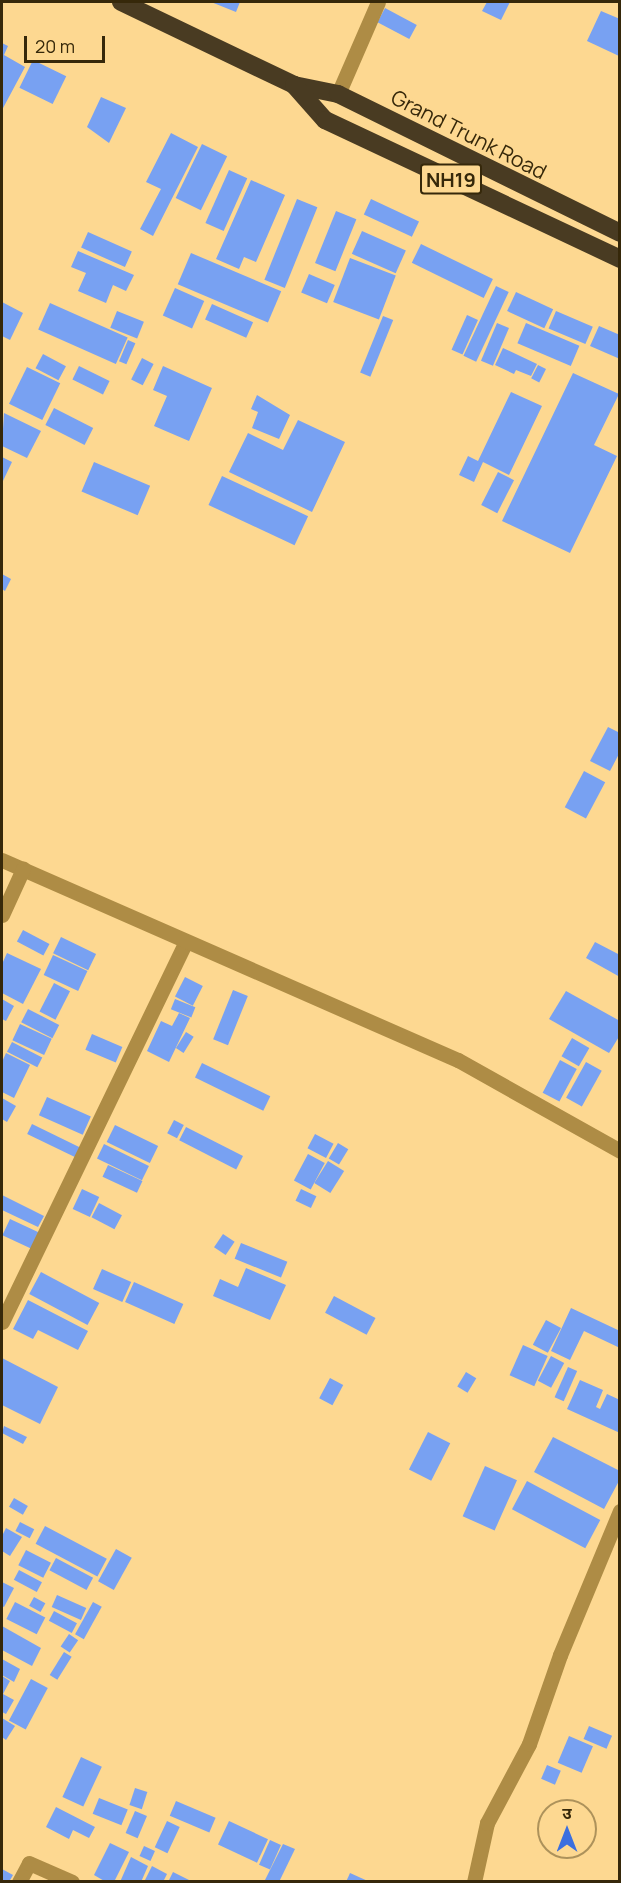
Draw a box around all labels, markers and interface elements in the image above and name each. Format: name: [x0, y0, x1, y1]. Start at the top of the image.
scale bar: [27, 24, 108, 62]
text: 20 m: [35, 34, 75, 58]
street label: Grand Trunk Road: [387, 84, 551, 184]
road number: NH19: [420, 162, 482, 196]
north arrow: [537, 1799, 597, 1859]
text: उ: [562, 1802, 572, 1824]

